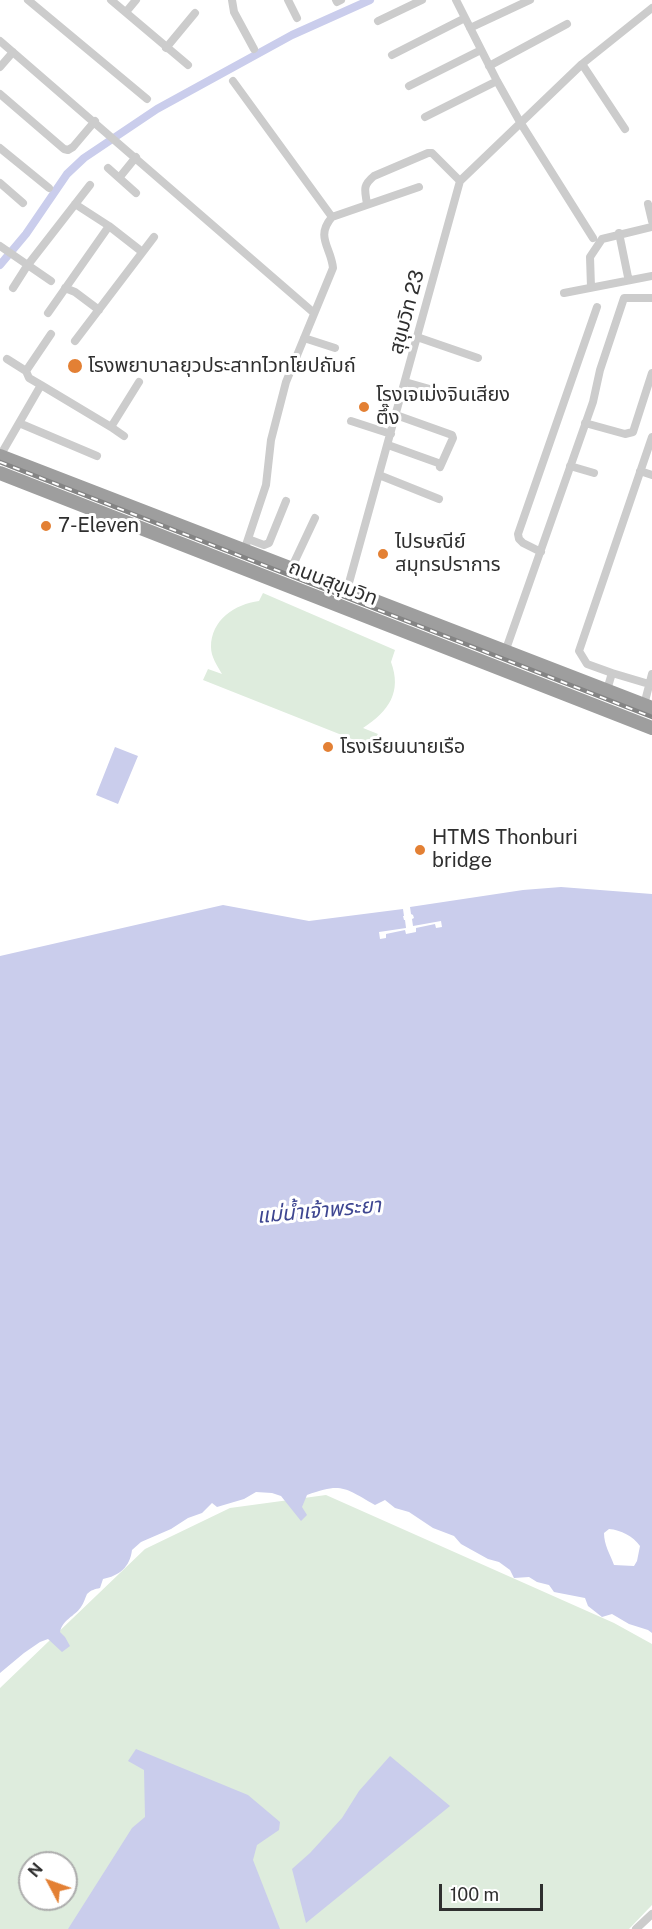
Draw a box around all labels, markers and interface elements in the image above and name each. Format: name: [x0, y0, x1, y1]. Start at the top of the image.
street label: สุขุมวิท 23: [384, 267, 430, 357]
place label: โรงพยาบาลยุวประสาทไวทโยปถัมถ์: [88, 354, 356, 378]
marker: โรงพยาบาลยุวประสาทไวทโยปถัมถ์: [66, 357, 84, 375]
place label: โรงเจเม่งจินเสียง ตึ๊ง: [376, 383, 510, 430]
marker: โรงเจเม่งจินเสียง ตึ๊ง: [357, 400, 371, 414]
place label: 7-Eleven: [58, 514, 139, 538]
marker: 7-Eleven: [39, 519, 53, 533]
place label: ไปรษณีย์ สมุทรปราการ: [395, 530, 501, 577]
marker: ไปรษณีย์ สมุทรปราการ: [376, 547, 390, 561]
street label: ถนนสุขุมวิท: [285, 555, 381, 611]
place label: โรงเรียนนายเรือ: [340, 735, 465, 759]
marker: โรงเรียนนายเรือ: [321, 740, 335, 754]
place label: HTMS Thonburi bridge: [432, 826, 578, 873]
marker: HTMS Thonburi bridge: [413, 843, 427, 857]
water label: แม่น้ำเจ้าพระยา: [256, 1193, 382, 1229]
north arrow: [18, 1851, 78, 1911]
text: N: [24, 1859, 47, 1881]
scale bar: [442, 1872, 546, 1910]
text: 100 m: [450, 1884, 499, 1905]

